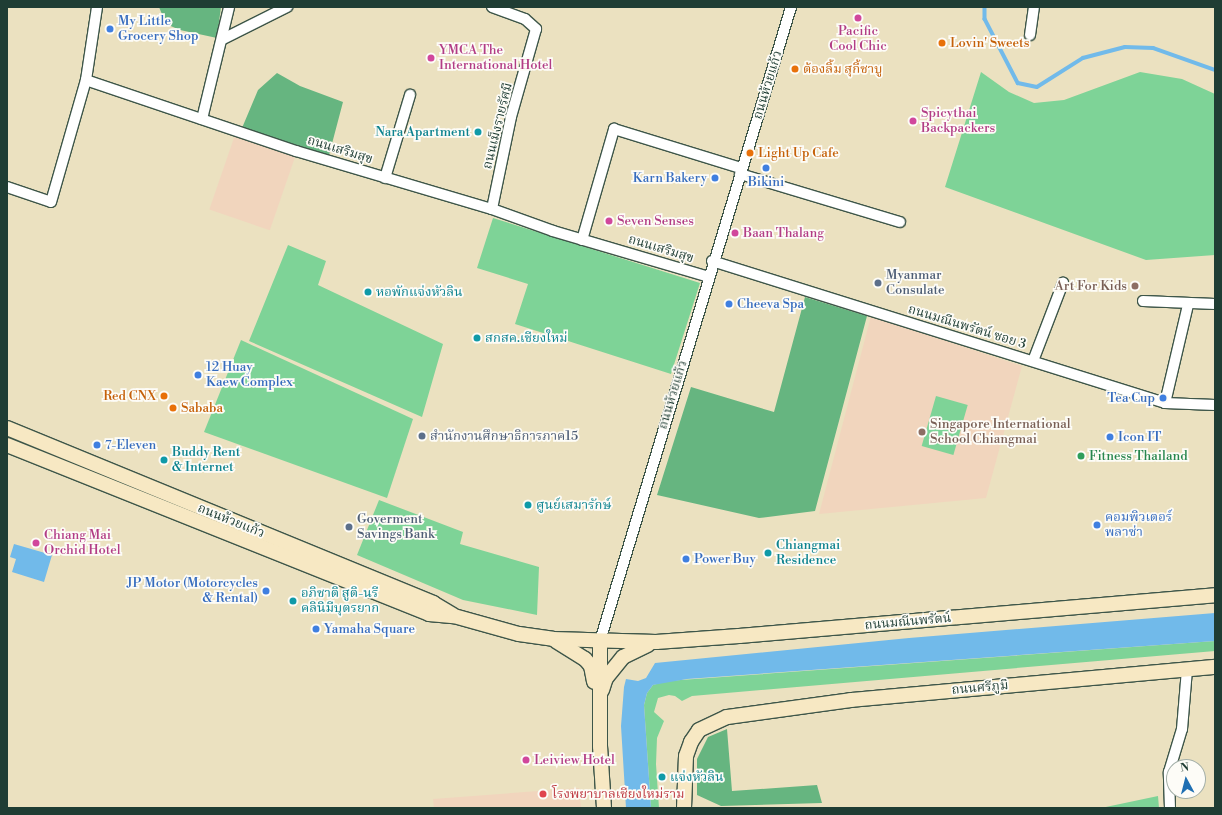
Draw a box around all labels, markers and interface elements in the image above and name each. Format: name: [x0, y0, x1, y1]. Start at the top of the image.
marker: Pacific Cool Chic: [853, 13, 863, 23]
place label: My Little Grocery Shop: [118, 14, 199, 45]
marker: My Little Grocery Shop: [105, 24, 115, 34]
place label: Pacific Cool Chic: [829, 24, 887, 55]
place label: Lovin' Sweets: [950, 35, 1029, 51]
marker: Lovin' Sweets: [937, 38, 947, 48]
place label: YMCA The International Hotel: [439, 43, 552, 74]
street label: ถนนห้วยแก้ว: [750, 49, 786, 121]
marker: YMCA The International Hotel: [426, 53, 436, 63]
place label: ต้องลิ้ม สุกี้ชาบู: [803, 61, 882, 77]
marker: ต้องลิ้ม สุกี้ชาบู: [790, 64, 800, 74]
street label: ถนนเม็งรายรัศมี: [480, 81, 516, 171]
place label: Spicythai Backpackers: [921, 106, 995, 137]
marker: Spicythai Backpackers: [908, 116, 918, 126]
place label: Nara Apartment: [375, 124, 470, 140]
marker: Nara Apartment: [473, 127, 483, 137]
street label: ถนนเสริมสุข: [305, 133, 375, 167]
place label: Light Up Cafe: [758, 145, 839, 161]
marker: Light Up Cafe: [745, 148, 755, 158]
marker: Bikini: [761, 163, 771, 173]
place label: Karn Bakery: [633, 170, 707, 186]
marker: Karn Bakery: [710, 173, 720, 183]
place label: Bikini: [748, 174, 784, 190]
place label: Seven Senses: [617, 213, 694, 229]
marker: Seven Senses: [604, 216, 614, 226]
place label: Baan Thalang: [743, 225, 824, 241]
marker: Baan Thalang: [730, 228, 740, 238]
street label: ถนนเสริมสุข: [626, 232, 696, 266]
place label: Myanmar Consulate: [886, 268, 945, 299]
marker: Myanmar Consulate: [873, 278, 883, 288]
place label: Art For Kids: [1055, 278, 1127, 294]
marker: Art For Kids: [1130, 281, 1140, 291]
place label: หอพักแจ่งหัวลิน: [376, 284, 463, 300]
marker: หอพักแจ่งหัวลิน: [363, 287, 373, 297]
place label: Cheeva Spa: [737, 296, 804, 312]
marker: Cheeva Spa: [724, 299, 734, 309]
street label: ถนนมณีนพรัตน์ ซอย 3: [906, 302, 1028, 352]
place label: สกสค.เชียงใหม่: [485, 330, 568, 346]
marker: สกสค.เชียงใหม่: [472, 333, 482, 343]
street label: ถนนห้วยแก้ว: [655, 359, 691, 431]
place label: 12 Huay Kaew Complex: [206, 360, 293, 391]
marker: 12 Huay Kaew Complex: [193, 370, 203, 380]
place label: Red CNX: [103, 388, 156, 404]
place label: Tea Cup: [1107, 390, 1155, 406]
marker: Red CNX: [159, 391, 169, 401]
marker: Tea Cup: [1158, 393, 1168, 403]
place label: Sababa: [181, 400, 223, 416]
marker: Sababa: [168, 403, 178, 413]
place label: Singapore International School Chiangmai: [930, 417, 1071, 448]
marker: Singapore International School Chiangmai: [917, 427, 927, 437]
place label: สำนักงานศึกษาธิการภาค15: [430, 428, 578, 444]
place label: Icon IT: [1118, 429, 1161, 445]
marker: สำนักงานศึกษาธิการภาค15: [417, 431, 427, 441]
marker: Icon IT: [1105, 432, 1115, 442]
place label: 7-Eleven: [105, 437, 156, 453]
marker: 7-Eleven: [92, 440, 102, 450]
place label: Buddy Rent & Internet: [172, 445, 240, 476]
place label: Fitness Thailand: [1089, 448, 1188, 464]
marker: Fitness Thailand: [1076, 451, 1086, 461]
marker: Buddy Rent & Internet: [159, 455, 169, 465]
place label: ศูนย์เสมารักษ์: [536, 497, 611, 513]
street label: ถนนห้วยแก้ว: [195, 500, 267, 542]
marker: ศูนย์เสมารักษ์: [523, 500, 533, 510]
place label: คอมพิวเตอร์ พลาซ่า: [1105, 510, 1172, 541]
place label: Goverment Savings Bank: [357, 512, 435, 543]
marker: คอมพิวเตอร์ พลาซ่า: [1092, 520, 1102, 530]
marker: Goverment Savings Bank: [344, 522, 354, 532]
place label: Chiang Mai Orchid Hotel: [44, 528, 121, 559]
marker: Chiang Mai Orchid Hotel: [31, 538, 41, 548]
place label: Chiangmai Residence: [776, 538, 840, 569]
marker: Chiangmai Residence: [763, 548, 773, 558]
place label: Power Buy: [694, 551, 756, 567]
marker: Power Buy: [681, 554, 691, 564]
place label: JP Motor (Motorcycles & Rental): [127, 576, 258, 607]
marker: JP Motor (Motorcycles & Rental): [261, 586, 271, 596]
place label: อภิชาติ สูติ-นรี คลินิมีบุตรยาก: [301, 586, 379, 617]
marker: อภิชาติ สูติ-นรี คลินิมีบุตรยาก: [288, 596, 298, 606]
street label: ถนนมณีนพรัตน์: [864, 610, 952, 634]
place label: Yamaha Square: [324, 621, 415, 637]
marker: Yamaha Square: [311, 624, 321, 634]
street label: ถนนศรีภูมิ: [951, 678, 1009, 698]
place label: Leiview Hotel: [534, 752, 615, 768]
marker: Leiview Hotel: [521, 755, 531, 765]
north arrow: [1166, 759, 1206, 799]
text: N: [1179, 761, 1190, 776]
place label: แจ่งหัวลิน: [670, 769, 724, 785]
marker: แจ่งหัวลิน: [657, 772, 667, 782]
place label: โรงพยาบาลเชียงใหม่ราม: [552, 786, 685, 802]
marker: โรงพยาบาลเชียงใหม่ราม: [537, 788, 549, 800]

